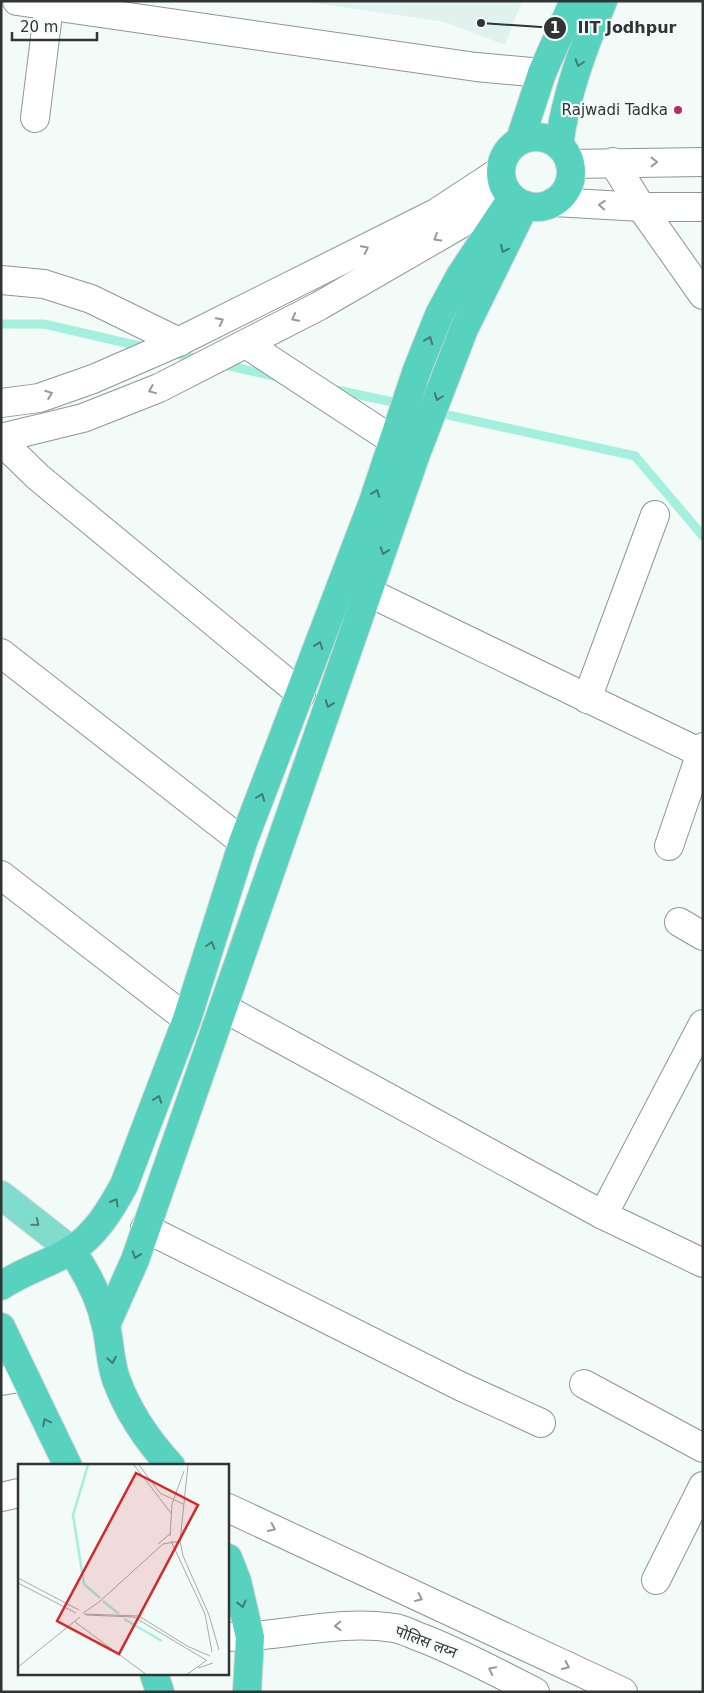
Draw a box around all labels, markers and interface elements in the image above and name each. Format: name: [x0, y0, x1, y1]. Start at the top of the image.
scale bar: [12, 10, 98, 42]
callout: IIT Jodhpur: [543, 12, 686, 43]
text: 20 m: [20, 18, 58, 36]
text: IIT Jodhpur: [578, 18, 677, 37]
text: 1: [550, 19, 560, 37]
one-way arrow: [574, 58, 584, 67]
place label: Rajwadi Tadka: [562, 101, 668, 119]
marker: Rajwadi Tadka: [672, 104, 684, 116]
one-way arrow: [650, 157, 658, 167]
one-way arrow: [597, 200, 605, 211]
one-way arrow: [433, 232, 442, 242]
one-way arrow: [499, 244, 510, 253]
one-way arrow: [360, 245, 369, 255]
one-way arrow: [291, 312, 300, 322]
one-way arrow: [215, 317, 224, 328]
one-way arrow: [423, 336, 434, 345]
one-way arrow: [148, 384, 157, 394]
one-way arrow: [44, 390, 53, 400]
one-way arrow: [434, 393, 444, 401]
one-way arrow: [370, 489, 380, 498]
one-way arrow: [380, 546, 390, 554]
one-way arrow: [313, 641, 323, 650]
one-way arrow: [325, 699, 335, 707]
one-way arrow: [255, 793, 265, 802]
one-way arrow: [205, 942, 215, 950]
one-way arrow: [152, 1095, 162, 1104]
one-way arrow: [109, 1198, 119, 1207]
one-way arrow: [30, 1217, 39, 1225]
one-way arrow: [132, 1250, 142, 1259]
one-way arrow: [107, 1356, 117, 1364]
one-way arrow: [43, 1418, 53, 1427]
inset map: [18, 1464, 229, 1676]
one-way arrow: [267, 1522, 276, 1532]
one-way arrow: [413, 1592, 422, 1602]
one-way arrow: [236, 1600, 247, 1609]
one-way arrow: [334, 1621, 342, 1632]
street label: पोलिस लय्न: [393, 1622, 460, 1662]
one-way arrow: [561, 1660, 570, 1670]
one-way arrow: [488, 1666, 497, 1676]

